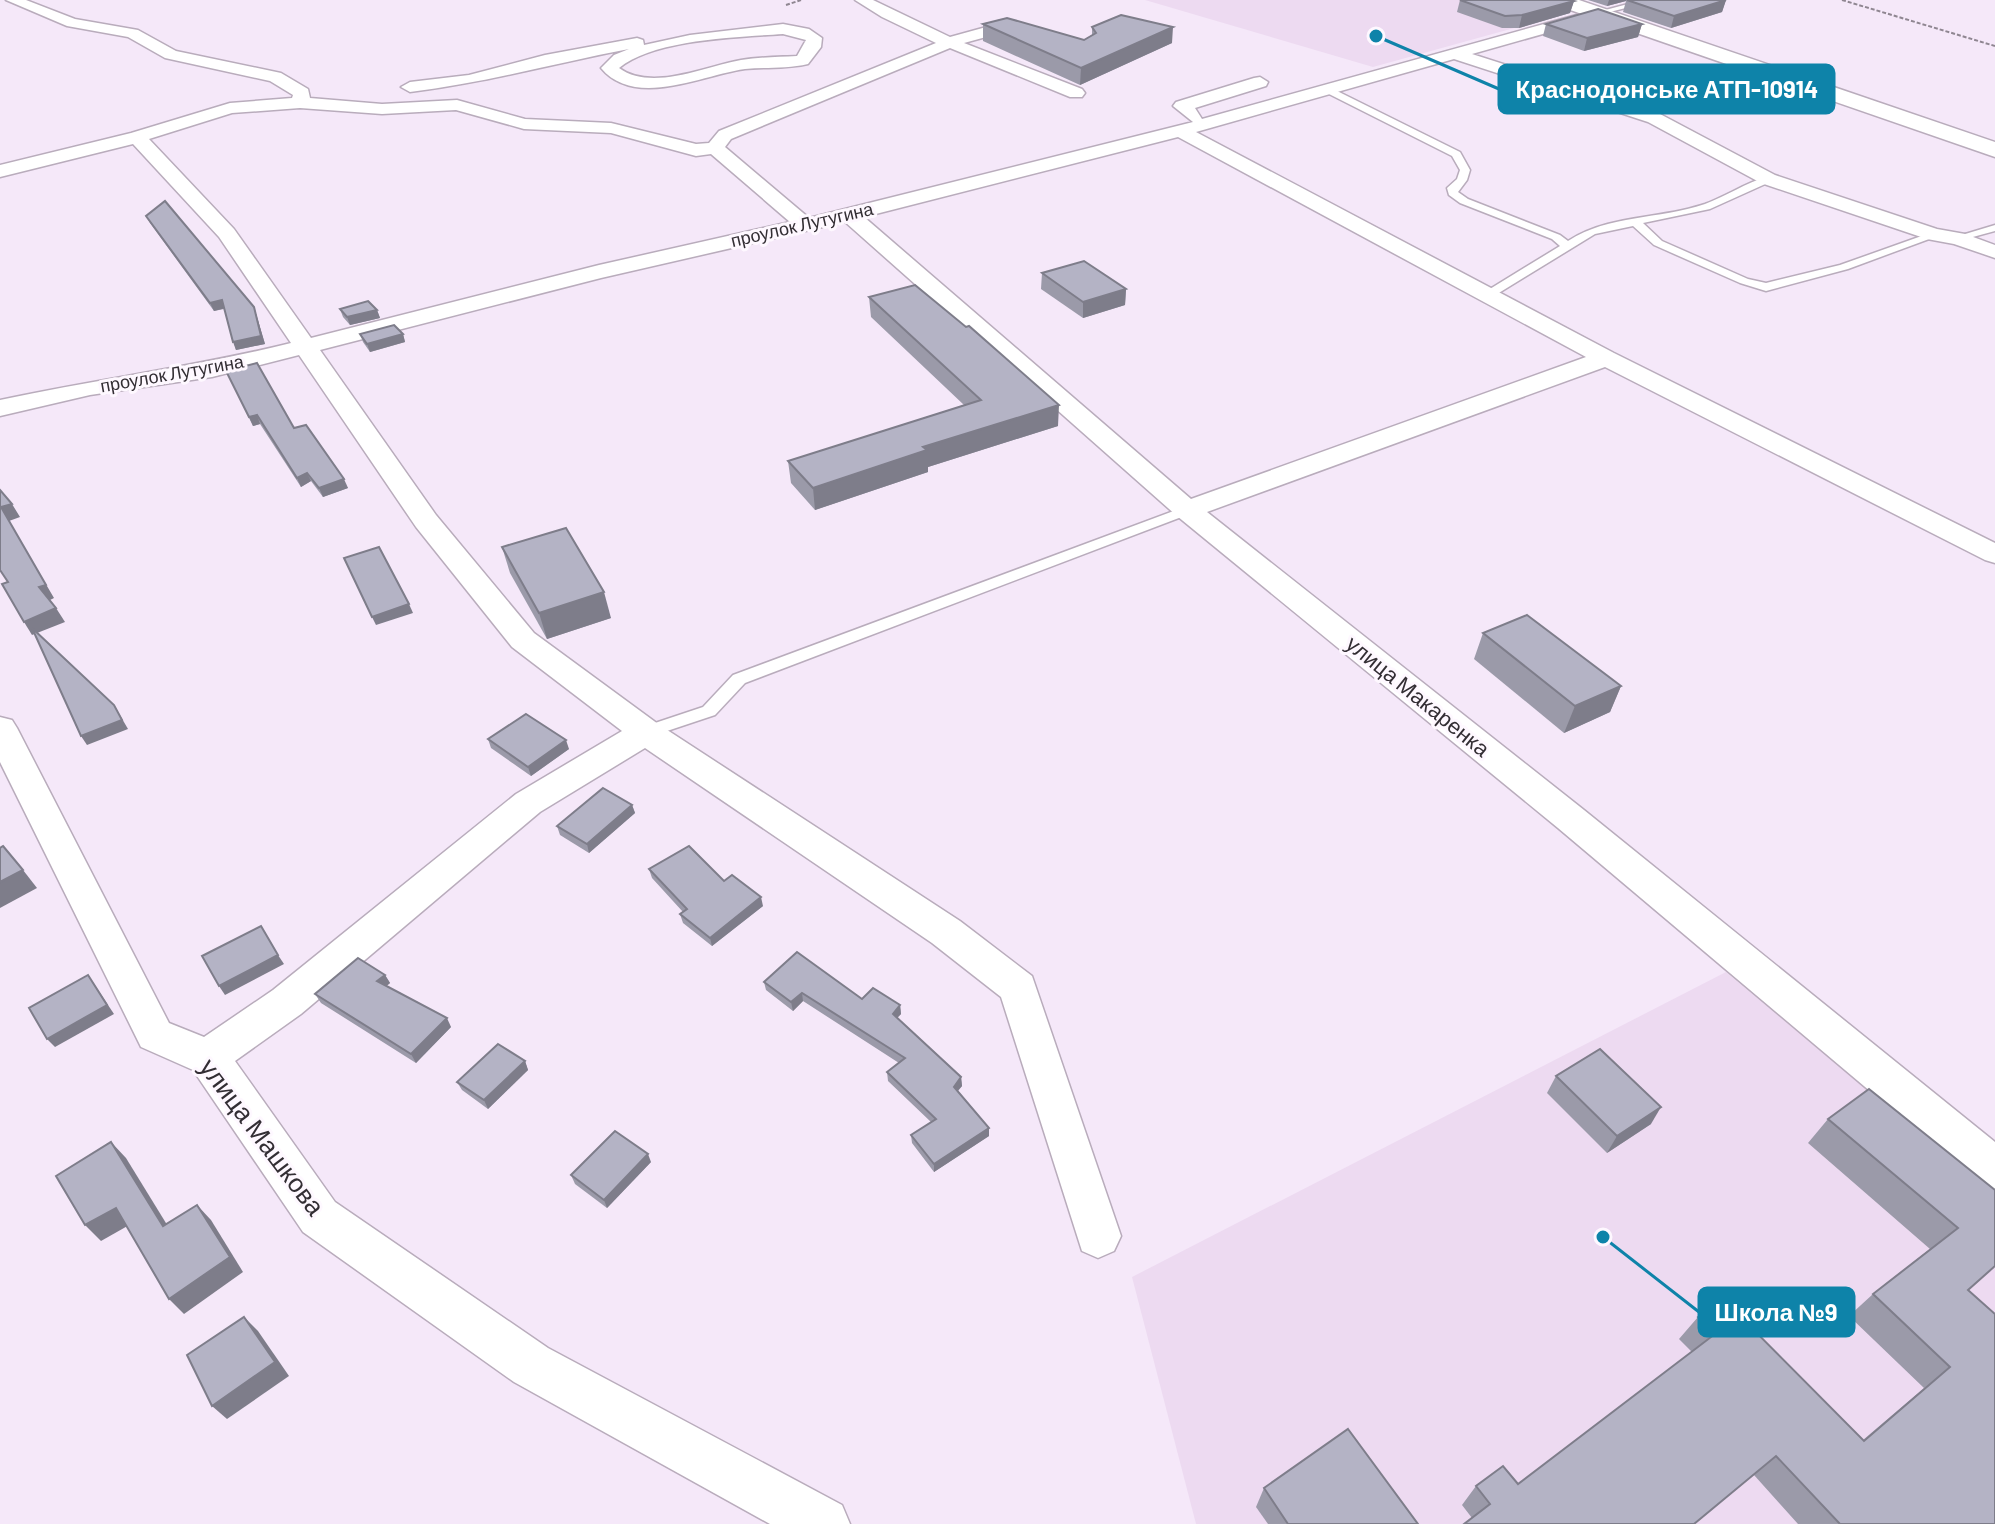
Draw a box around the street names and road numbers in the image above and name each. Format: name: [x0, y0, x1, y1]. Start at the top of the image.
street label: проулок Лутугина: [728, 197, 876, 251]
street label: проулок Лутугина: [98, 349, 246, 396]
street label: улица Макаренка: [1341, 629, 1496, 762]
street label: улица Машкова: [194, 1052, 332, 1221]

